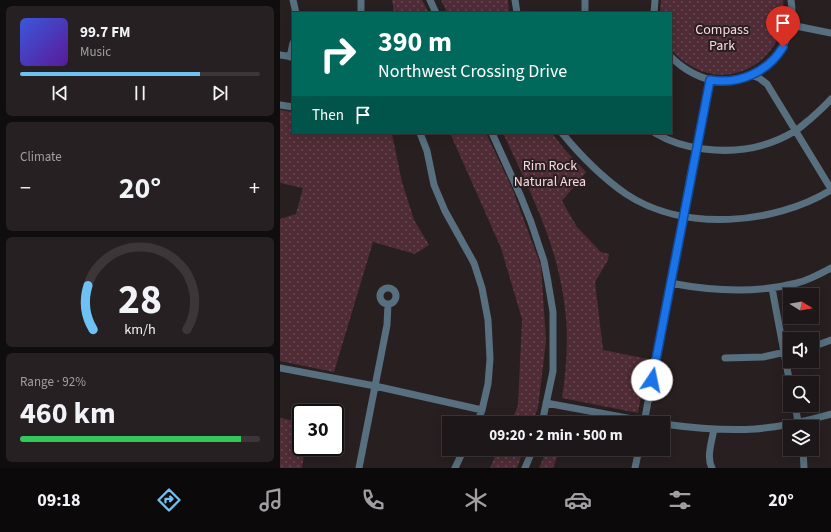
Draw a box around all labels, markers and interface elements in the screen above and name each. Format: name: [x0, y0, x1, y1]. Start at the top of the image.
pin: [766, 6, 800, 47]
icon: arrive: [772, 12, 794, 34]
park label: Compass Park: [695, 20, 749, 56]
text: 99.7 FM: [80, 22, 131, 43]
text: 390 m: [378, 22, 452, 62]
icon: right: [312, 28, 364, 80]
text: Music: [80, 43, 111, 61]
text: Northwest Crossing Drive: [378, 59, 567, 84]
icon: previous: [49, 82, 71, 104]
icon: pause: [129, 82, 151, 104]
icon: next: [209, 82, 231, 104]
icon: arrive: [352, 104, 374, 126]
text: Then: [312, 105, 344, 126]
text: Climate: [20, 148, 62, 166]
park label: Rim Rock Natural Area: [514, 156, 586, 192]
text: 20°: [119, 167, 161, 210]
text: −: [20, 172, 31, 204]
text: +: [249, 172, 260, 204]
text: 28: [118, 270, 162, 330]
north arrow: [783, 288, 819, 324]
map controls: [783, 288, 819, 456]
text: km/h: [124, 318, 156, 339]
button: sound: [783, 332, 819, 368]
position arrow: [631, 359, 673, 401]
text: Range · 92%: [20, 373, 86, 391]
button: search: [783, 376, 819, 412]
text: 460 km: [20, 392, 116, 435]
speed limit sign: 30: [292, 404, 344, 456]
button: layers: [783, 420, 819, 456]
text: 09:20 · 2 min · 500 m: [489, 425, 623, 446]
icon: directions: [155, 486, 183, 514]
icon: music: [257, 486, 285, 514]
icon: phone: [359, 486, 387, 514]
icon: climate: [462, 486, 490, 514]
icon: car: [564, 486, 592, 514]
icon: filters: [666, 486, 694, 514]
text: 09:18: [37, 488, 81, 513]
text: 20°: [768, 488, 794, 513]

